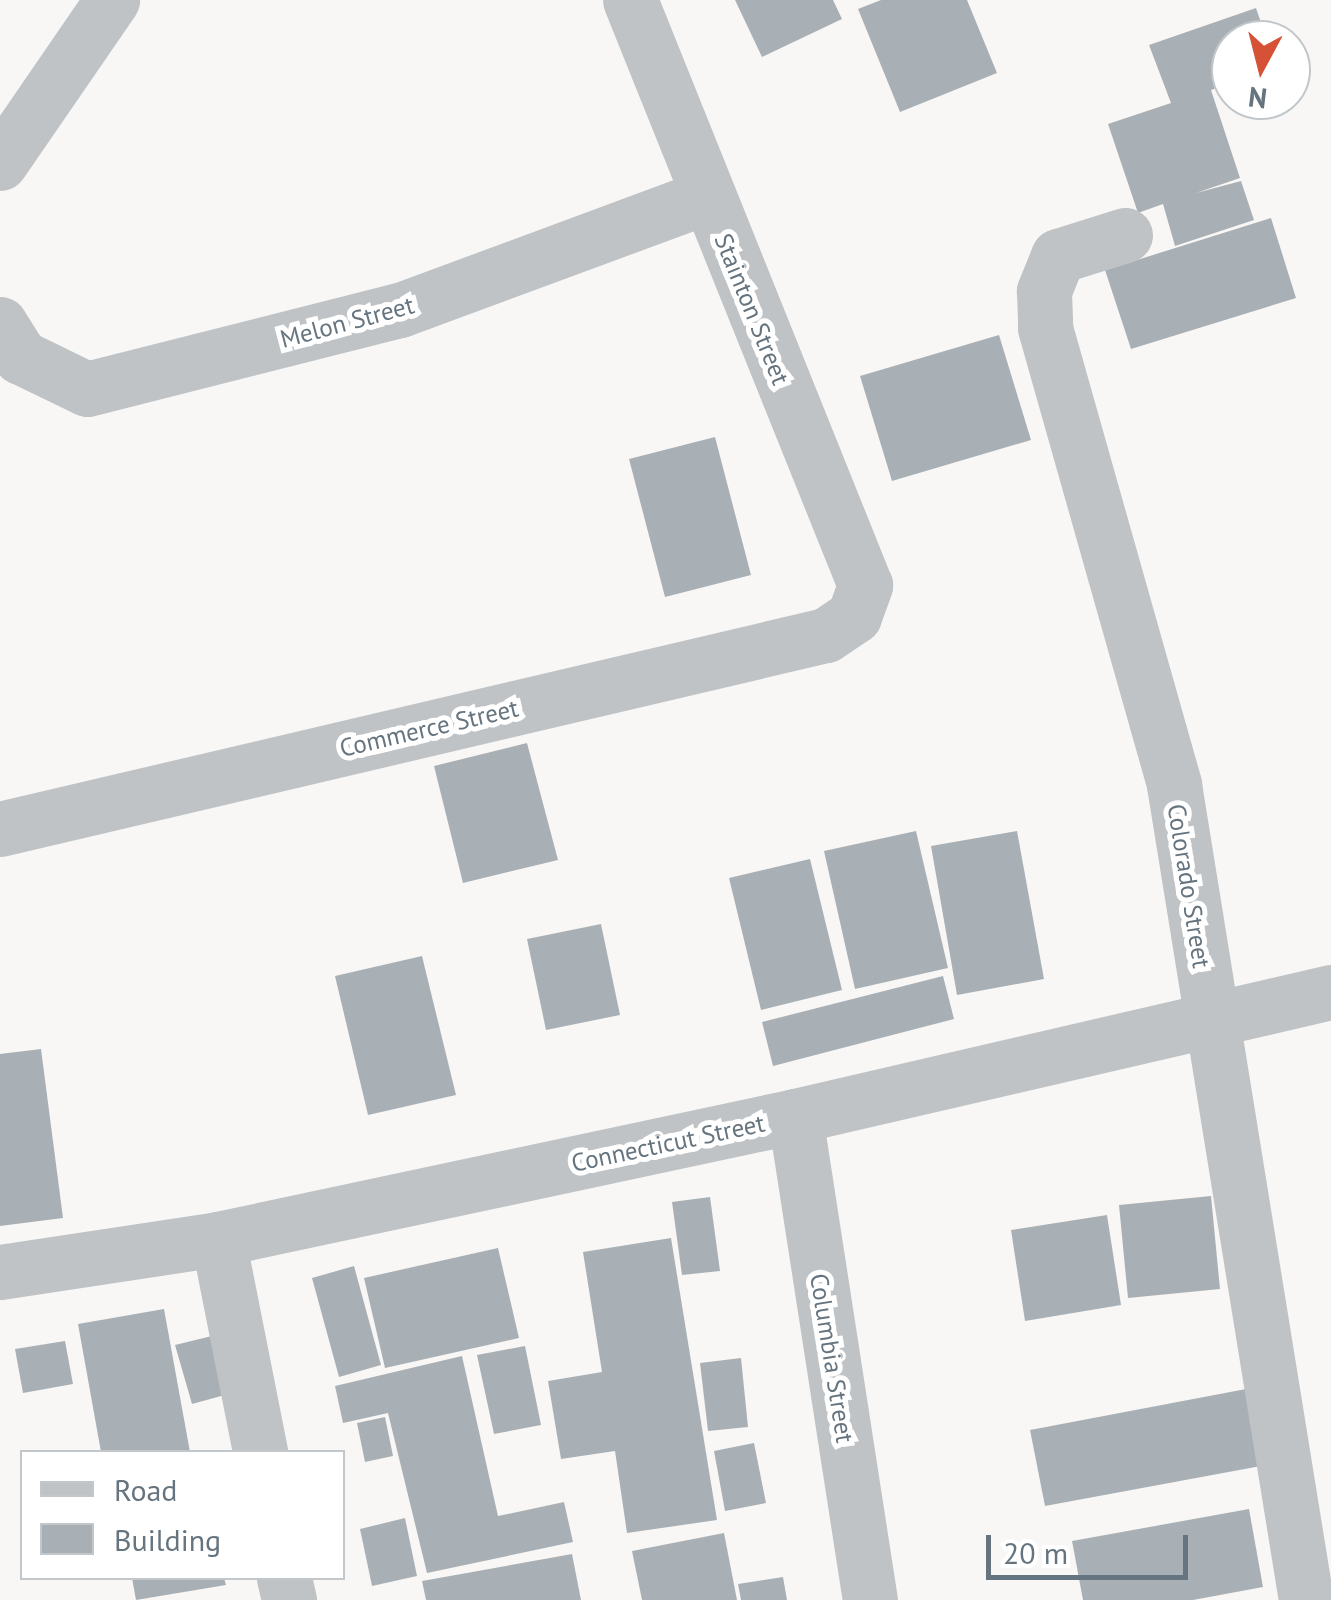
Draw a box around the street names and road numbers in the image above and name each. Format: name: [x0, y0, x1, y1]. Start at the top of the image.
street label: Stainton Street: [708, 229, 796, 389]
street label: Melon Street: [277, 290, 417, 354]
street label: Commerce Street: [337, 693, 521, 763]
street label: Colorado Street: [1161, 802, 1217, 970]
street label: Connecticut Street: [569, 1108, 767, 1178]
street label: Columbia Street: [804, 1271, 860, 1445]

